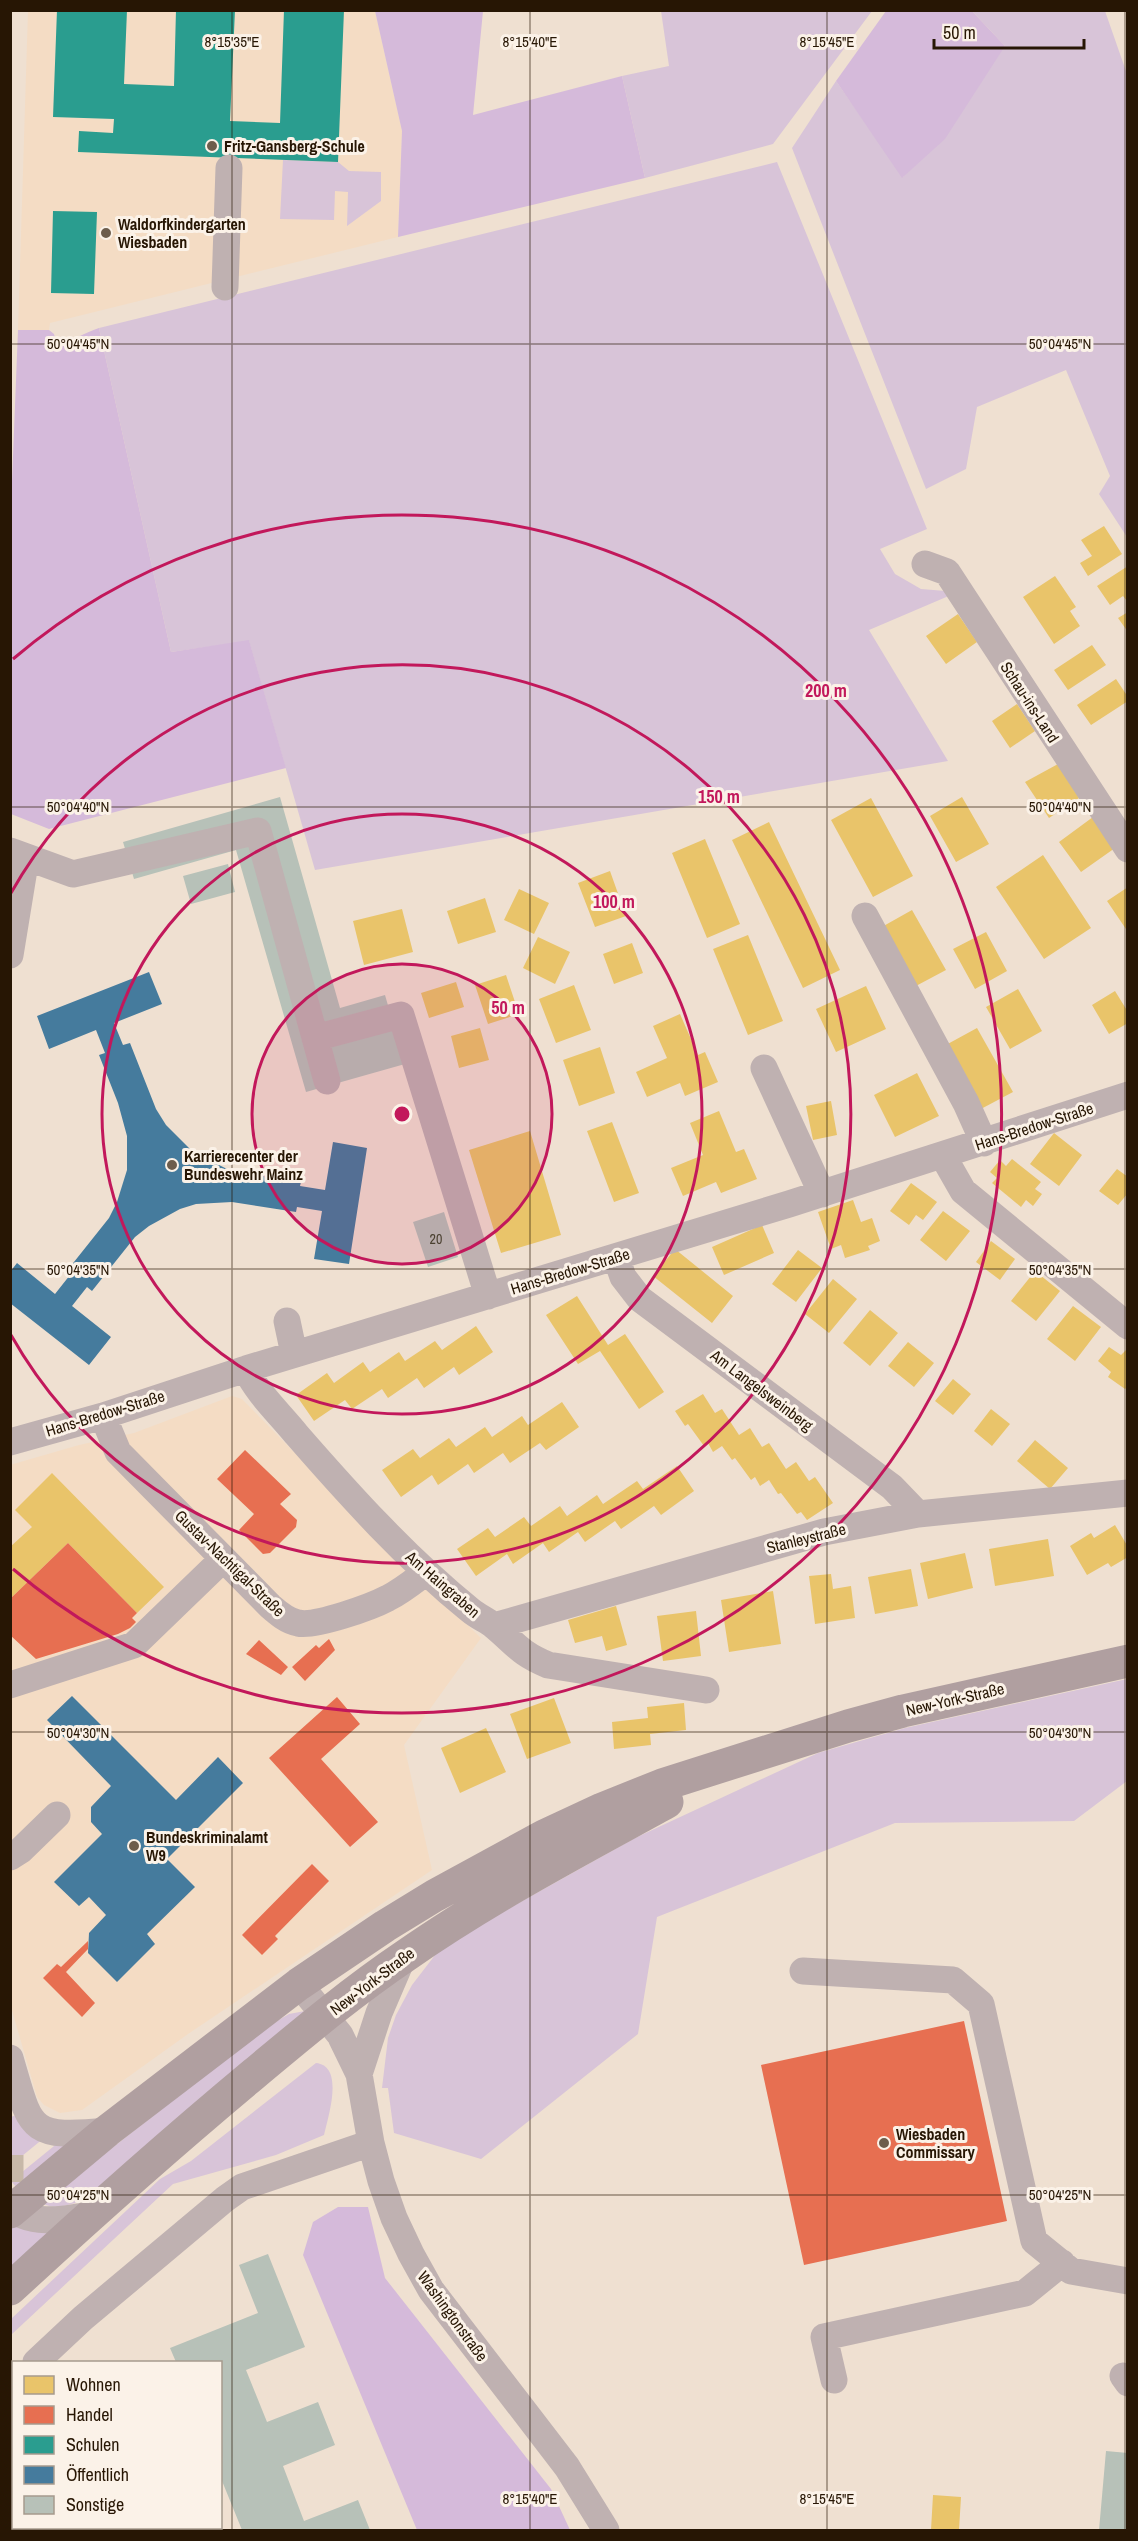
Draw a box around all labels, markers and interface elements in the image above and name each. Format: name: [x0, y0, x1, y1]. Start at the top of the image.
scale bar: [934, 12, 1084, 50]
text: 50 m: [943, 20, 976, 45]
text: 8°15'35"E: [204, 31, 260, 52]
text: 8°15'40"E: [502, 31, 558, 52]
text: 8°15'45"E: [799, 31, 855, 52]
place label: Fritz-Gansberg-Schule: [224, 135, 365, 157]
marker: Fritz-Gansberg-Schule: [205, 139, 219, 153]
place label: Waldorfkindergarten Wiesbaden: [118, 213, 246, 253]
marker: Waldorfkindergarten Wiesbaden: [99, 226, 113, 240]
text: 50°04'45"N: [47, 333, 109, 354]
text: 50°04'45"N: [1029, 333, 1091, 354]
street label: Schau-ins-Land: [996, 657, 1064, 747]
text: 200 m: [805, 678, 847, 703]
text: 150 m: [698, 784, 740, 809]
text: 50°04'40"N: [47, 796, 109, 817]
text: 50°04'40"N: [1029, 796, 1091, 817]
text: 100 m: [593, 889, 635, 914]
text: 50 m: [491, 995, 525, 1020]
street label: Hans-Bredow-Straße: [972, 1097, 1096, 1155]
centre of rings: [392, 1104, 412, 1124]
place label: Karrierecenter der Bundeswehr Mainz: [184, 1145, 303, 1185]
marker: Karrierecenter der Bundeswehr Mainz: [165, 1158, 179, 1172]
house number: 20: [430, 1230, 442, 1248]
street label: Hans-Bredow-Straße: [508, 1242, 632, 1300]
text: 50°04'35"N: [47, 1259, 109, 1280]
text: 50°04'35"N: [1029, 1259, 1091, 1280]
street label: Am Langelsweinberg: [705, 1344, 818, 1436]
street label: Hans-Bredow-Straße: [43, 1384, 167, 1442]
street label: Gustav-Nachtigal-Straße: [170, 1505, 290, 1621]
street label: Stanleystraße: [764, 1518, 848, 1558]
street label: Am Haingraben: [400, 1545, 485, 1622]
street label: New-York-Straße: [904, 1677, 1006, 1721]
text: 50°04'30"N: [47, 1722, 109, 1743]
text: 50°04'30"N: [1029, 1722, 1091, 1743]
place label: Bundeskriminalamt W9: [146, 1826, 268, 1866]
marker: Bundeskriminalamt W9: [127, 1839, 141, 1853]
street label: New-York-Straße: [325, 1942, 419, 2020]
place label: Wiesbaden Commissary: [896, 2123, 975, 2163]
marker: Wiesbaden Commissary: [877, 2136, 891, 2150]
text: 50°04'25"N: [47, 2184, 109, 2205]
text: 50°04'25"N: [1029, 2184, 1091, 2205]
street label: Washingtonstraße: [413, 2266, 493, 2366]
legend: [12, 2361, 222, 2529]
text: Wohnen: [66, 2372, 121, 2397]
text: Handel: [66, 2402, 113, 2427]
text: Schulen: [66, 2432, 119, 2457]
text: Öffentlich: [66, 2462, 129, 2487]
text: 8°15'40"E: [502, 2488, 558, 2509]
text: 8°15'45"E: [799, 2488, 855, 2509]
text: Sonstige: [66, 2492, 124, 2517]

